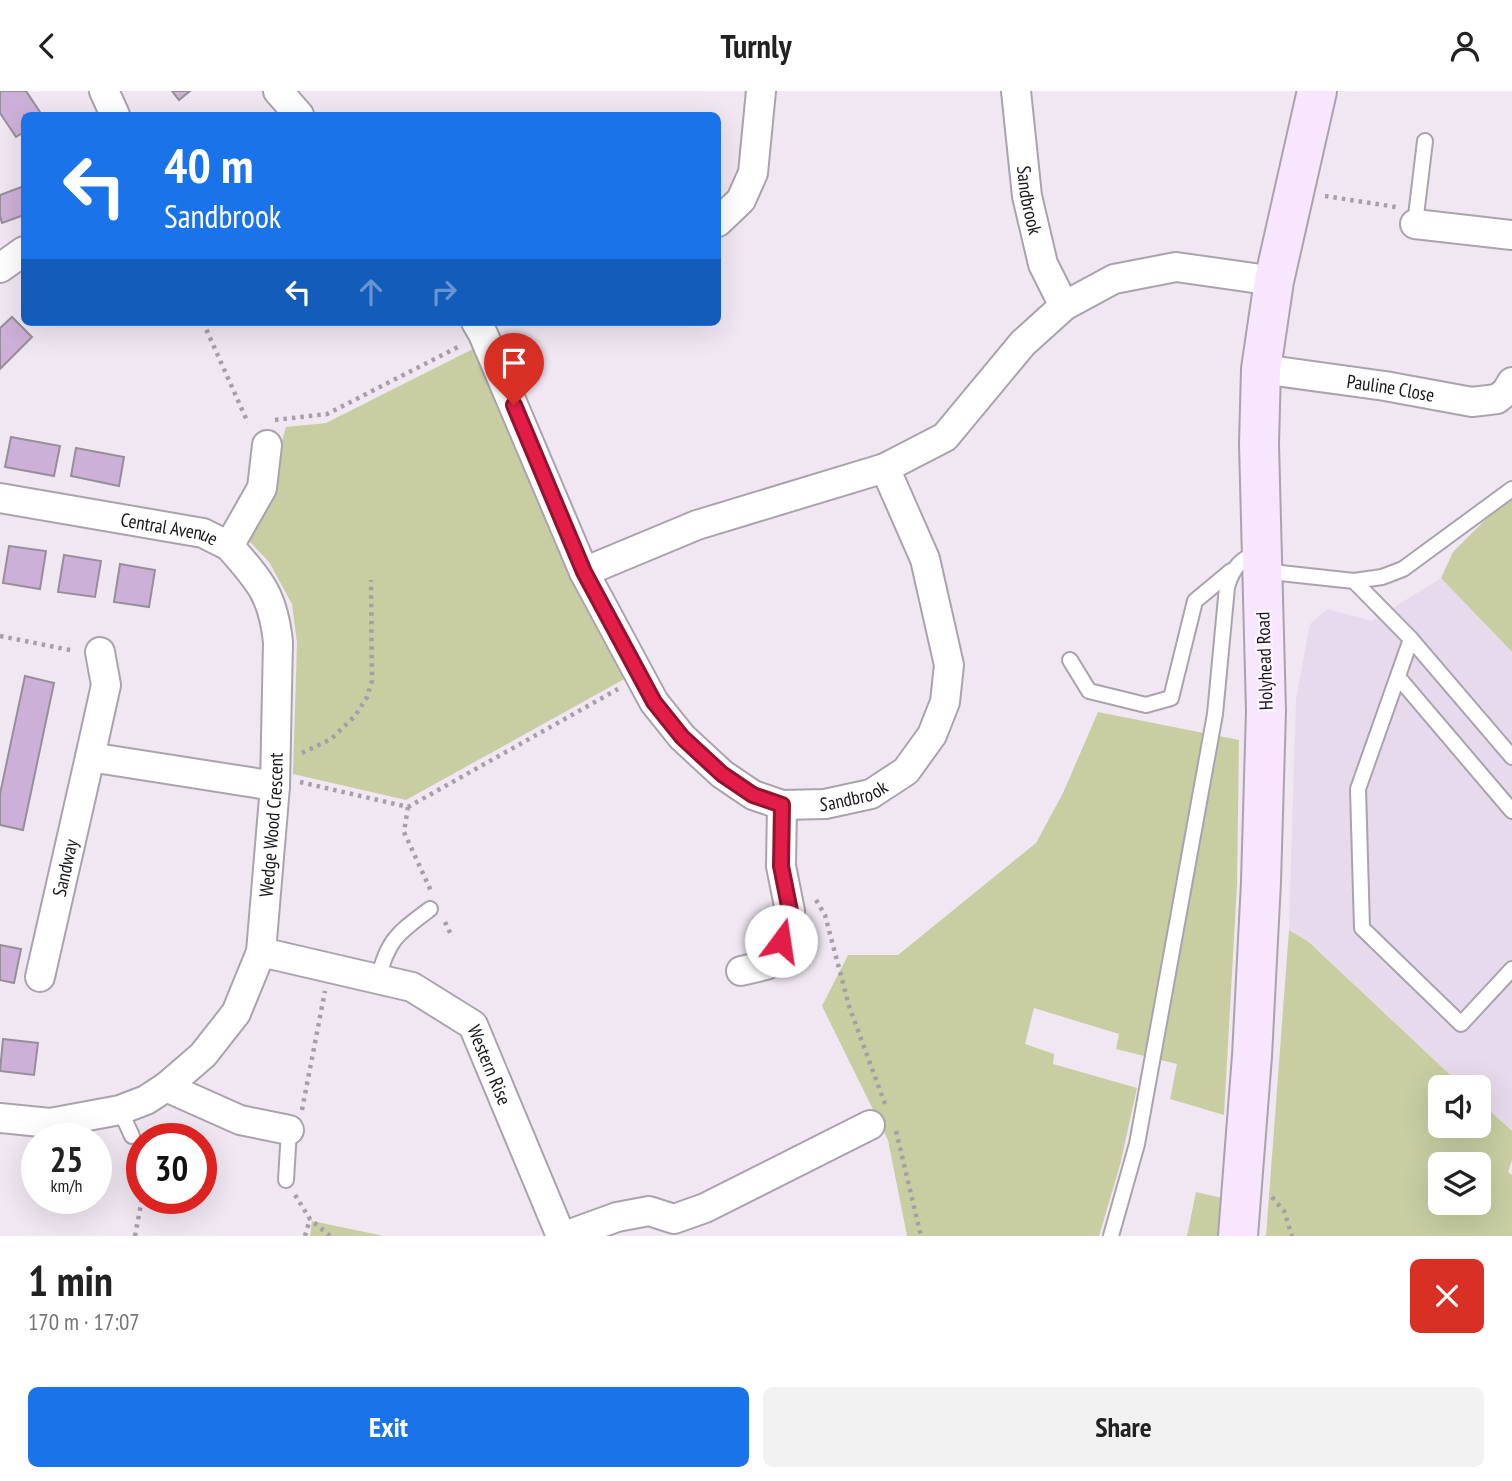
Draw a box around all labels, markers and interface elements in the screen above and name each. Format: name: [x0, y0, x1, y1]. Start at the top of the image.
text: Turnly: [720, 25, 792, 67]
icon: back: [28, 27, 66, 65]
icon: person: [1446, 27, 1484, 65]
text: 40 m: [164, 133, 253, 197]
icon: left: [49, 140, 140, 231]
street label: Sandbrook: [1012, 165, 1048, 238]
text: Sandbrook: [164, 195, 281, 237]
icon: left: [279, 273, 317, 311]
icon: ahead: [352, 273, 390, 311]
icon: right: [425, 273, 463, 311]
pin: [484, 333, 544, 405]
icon: arrive: [495, 344, 533, 382]
street label: Pauline Close: [1345, 369, 1437, 407]
street label: Central Avenue: [119, 507, 222, 551]
street label: Holyhead Road: [1250, 611, 1278, 711]
street label: Wedge Wood Crescent: [254, 752, 288, 898]
street label: Sandbrook: [819, 774, 892, 816]
street label: Sandway: [47, 836, 83, 899]
position arrow: [744, 904, 818, 978]
street label: Western Rise: [462, 1021, 517, 1109]
map controls: [1428, 1075, 1491, 1215]
button: sound: [1428, 1075, 1491, 1138]
speed limit sign: 30: [126, 1123, 217, 1214]
text: 25: [50, 1136, 83, 1182]
button: layers: [1428, 1152, 1491, 1215]
text: km/h: [51, 1174, 82, 1197]
text: 1 min: [28, 1253, 113, 1308]
button: close: [1410, 1259, 1484, 1333]
text: 170 m · 17:07: [28, 1307, 140, 1336]
button: Exit: [28, 1387, 749, 1467]
button: Share: [763, 1387, 1484, 1467]

